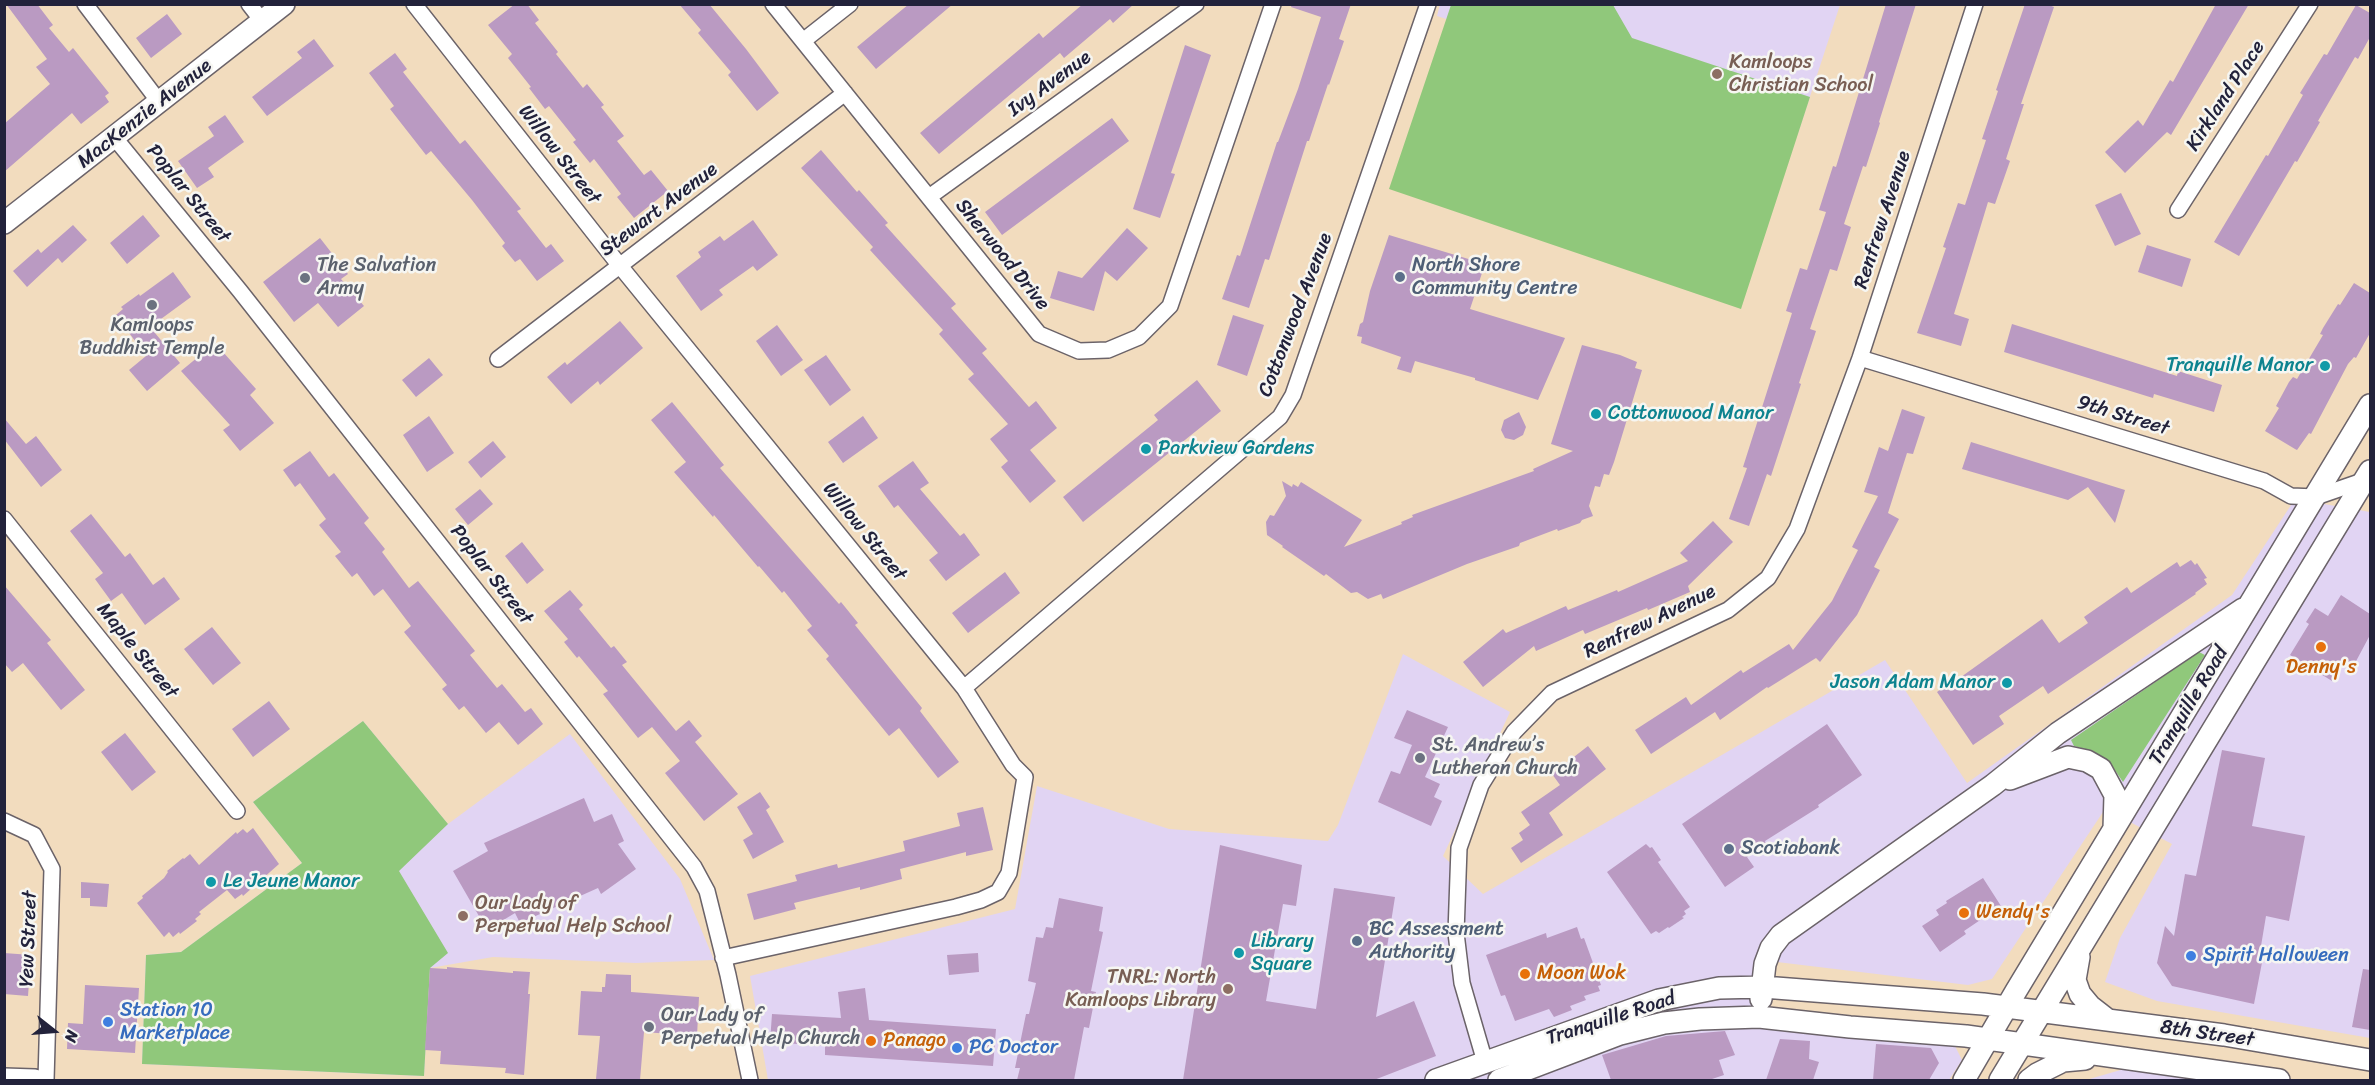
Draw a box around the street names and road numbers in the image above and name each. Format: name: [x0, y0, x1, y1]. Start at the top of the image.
street label: Kirkland Place: [2181, 36, 2271, 156]
street label: Ivy Avenue: [1004, 46, 1096, 122]
street label: MacKenzie Avenue: [73, 54, 217, 174]
street label: Willow Street: [513, 100, 605, 210]
street label: Poplar Street: [141, 140, 235, 248]
street label: Renfrew Avenue: [1849, 148, 1917, 292]
street label: Stewart Avenue: [595, 158, 723, 262]
street label: Sherwood Drive: [950, 194, 1054, 316]
street label: Cottonwood Avenue: [1254, 230, 1338, 400]
street label: 9th Street: [2074, 391, 2172, 441]
street label: Willow Street: [817, 478, 911, 586]
street label: Poplar Street: [445, 520, 537, 630]
street label: Renfrew Avenue: [1580, 580, 1720, 664]
street label: Maple Street: [91, 598, 183, 704]
street label: Tranquille Road: [2144, 642, 2234, 770]
street label: Yew Street: [15, 890, 43, 988]
street label: Tranquille Road: [1544, 987, 1678, 1051]
street label: 8th Street: [2158, 1016, 2256, 1052]

